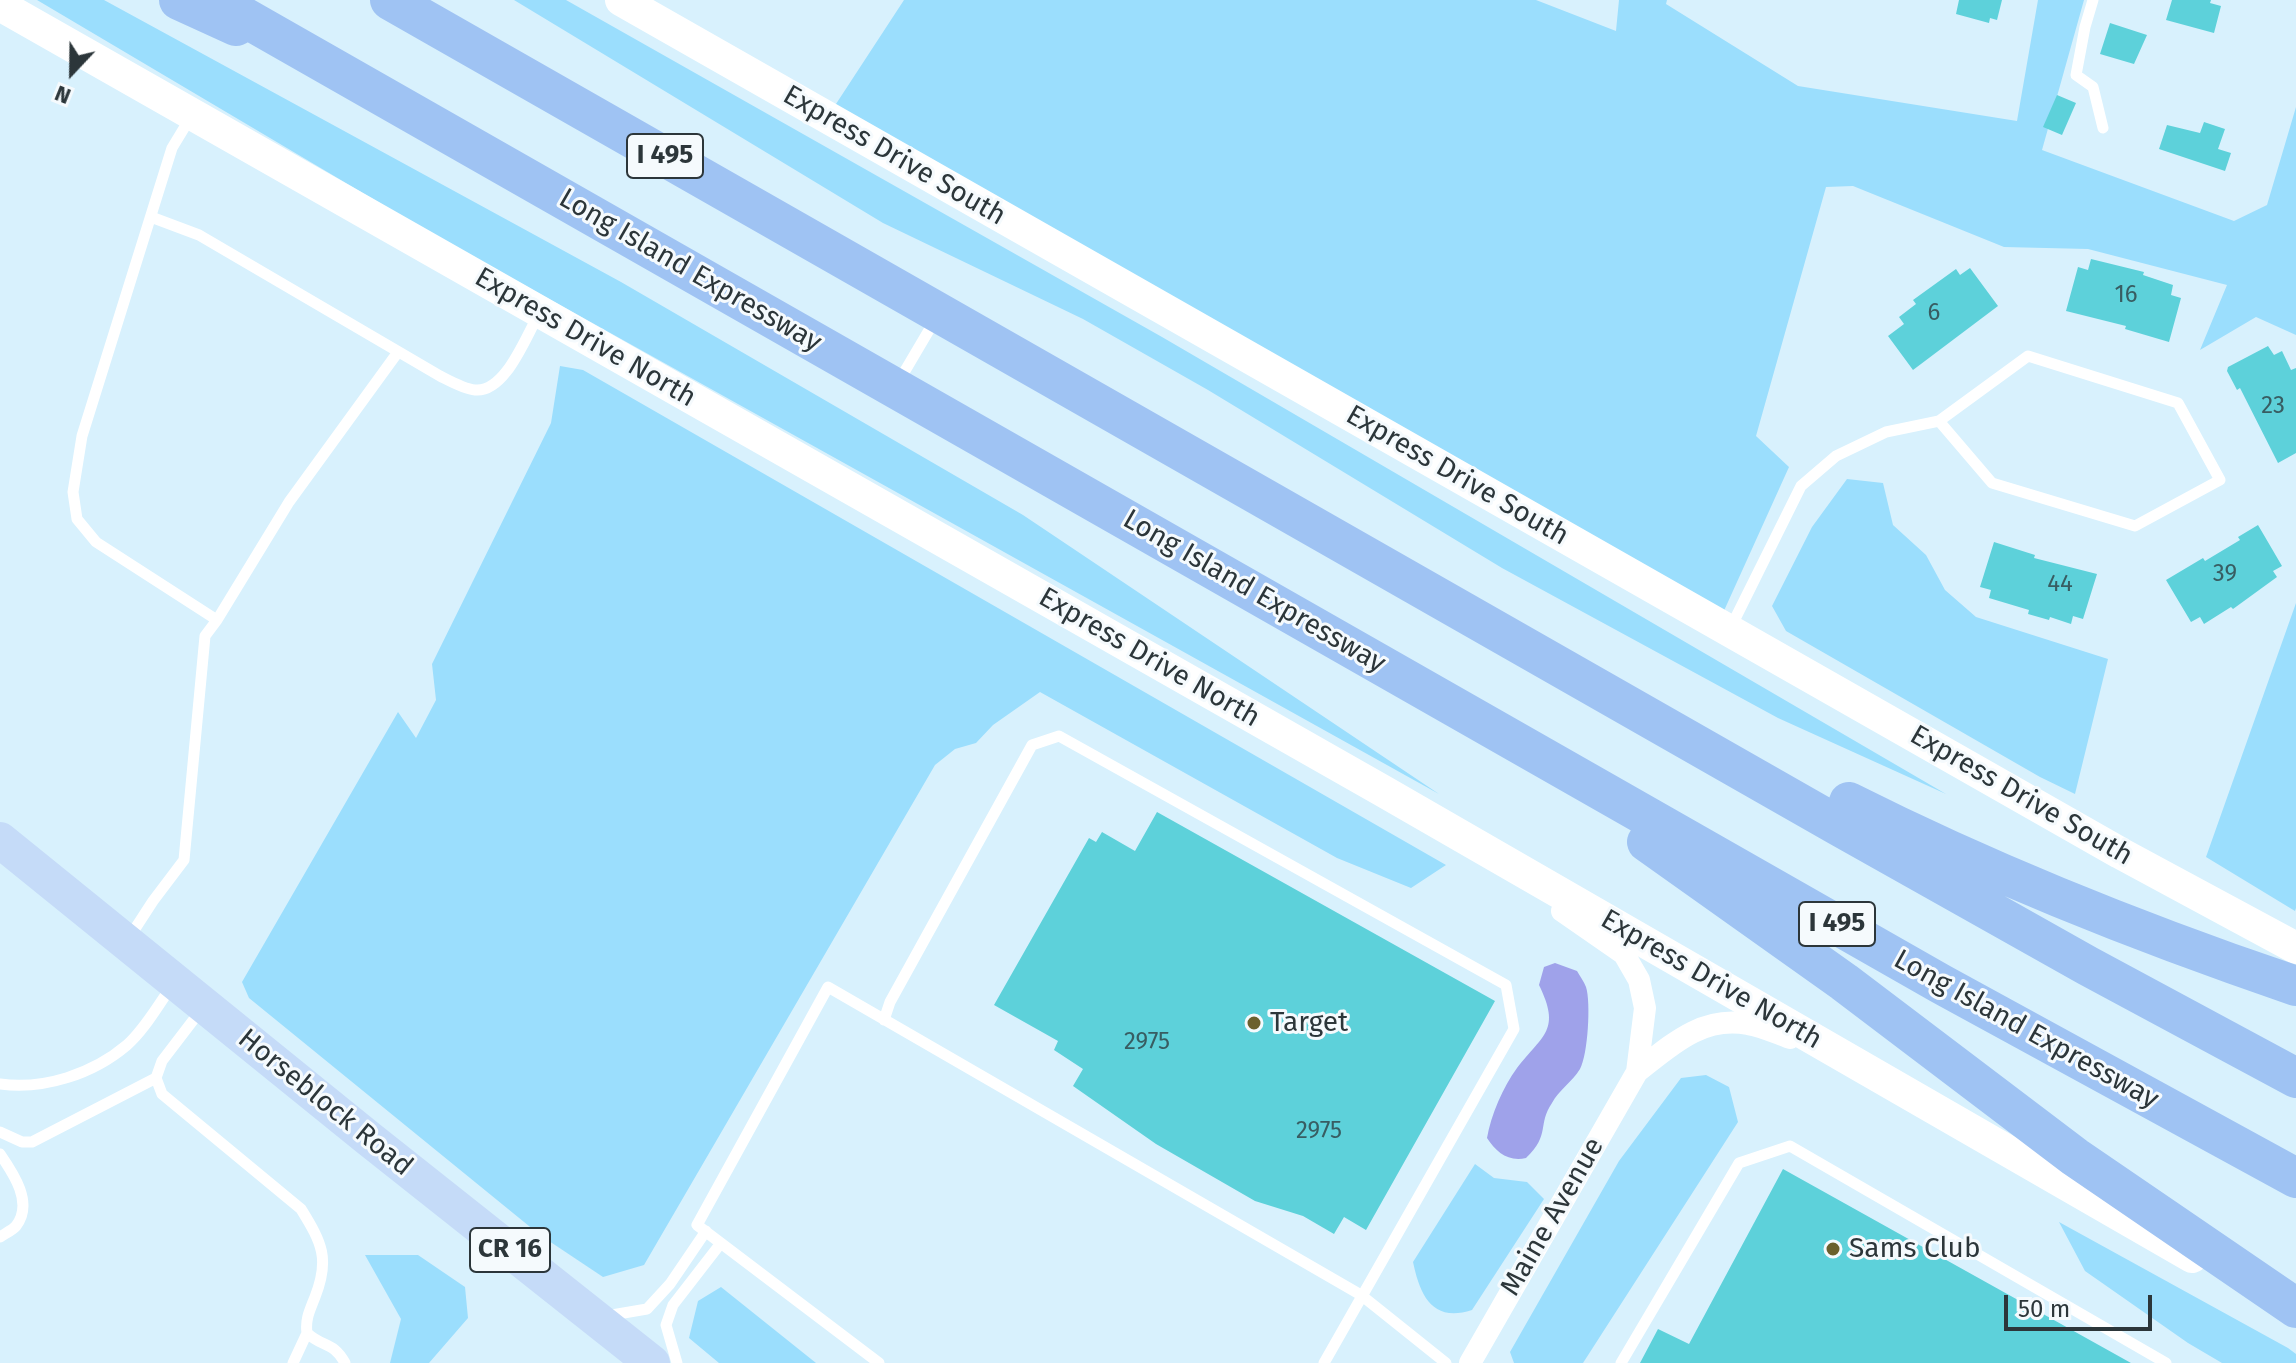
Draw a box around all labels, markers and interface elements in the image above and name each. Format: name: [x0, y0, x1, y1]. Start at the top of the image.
north arrow: [32, 32, 112, 112]
text: N: [51, 79, 75, 110]
street label: Express Drive South: [777, 79, 1011, 233]
road number: I 495: [627, 134, 703, 178]
street label: Long Island Expressway: [553, 182, 827, 360]
street label: Express Drive North: [469, 261, 701, 415]
house number: 16: [2114, 281, 2138, 309]
house number: 6: [1928, 299, 1940, 327]
house number: 23: [2261, 392, 2285, 420]
street label: Express Drive South: [1340, 399, 1574, 553]
street label: Long Island Expressway: [1117, 503, 1391, 681]
house number: 39: [2213, 560, 2237, 588]
house number: 44: [2047, 570, 2073, 598]
street label: Express Drive North: [1033, 581, 1265, 735]
street label: Express Drive South: [1904, 719, 2138, 873]
road number: I 495: [1799, 902, 1875, 946]
street label: Express Drive North: [1595, 903, 1827, 1057]
street label: Long Island Expressway: [1888, 943, 2164, 1117]
place label: Target: [1270, 1006, 1348, 1040]
marker: Target: [1245, 1014, 1263, 1032]
street label: Horseblock Road: [231, 1022, 419, 1184]
house number: 2975: [1124, 1028, 1170, 1056]
house number: 2975: [1296, 1117, 1342, 1145]
street label: Maine Avenue: [1494, 1132, 1612, 1302]
road number: CR 16: [470, 1228, 550, 1272]
place label: Sams Club: [1849, 1232, 1981, 1266]
marker: Sams Club: [1824, 1240, 1842, 1258]
scale bar: [2008, 1279, 2156, 1329]
text: 50 m: [2018, 1295, 2070, 1323]

